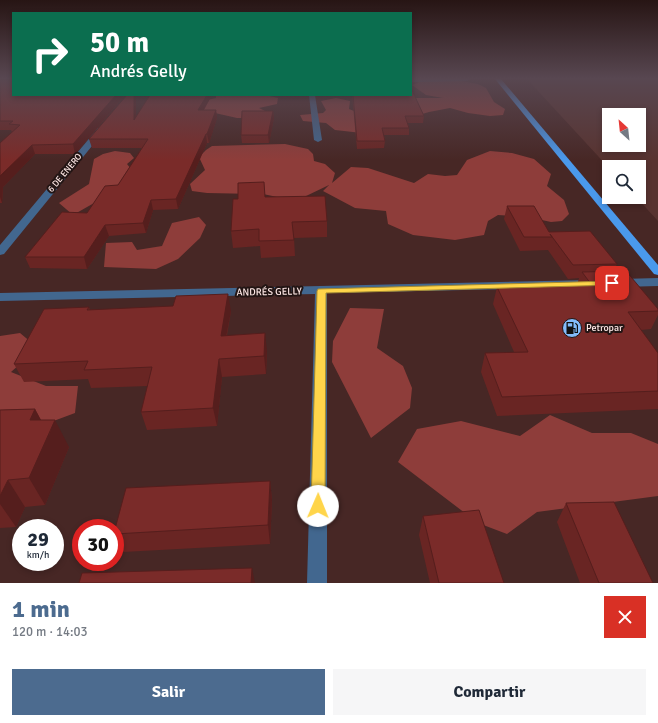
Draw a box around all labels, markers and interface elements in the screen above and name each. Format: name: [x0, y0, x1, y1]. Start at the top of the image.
text: 50 m: [90, 26, 149, 60]
icon: right: [24, 28, 76, 80]
text: Andrés Gelly: [90, 60, 187, 82]
north arrow: [602, 108, 646, 152]
map controls: [602, 108, 646, 204]
street label: 6 DE ENERO: [46, 151, 84, 195]
button: search: [602, 160, 646, 204]
pin: [595, 266, 629, 300]
icon: arrive: [601, 272, 623, 294]
street label: ANDRÉS GELLY: [236, 284, 302, 299]
fuel station icon: Petropar: [561, 317, 583, 339]
place label: Petropar: [586, 322, 623, 334]
position arrow: [297, 485, 339, 527]
speed limit sign: 30: [72, 519, 124, 571]
text: 29: [27, 527, 49, 552]
text: km/h: [27, 549, 49, 561]
text: 1 min: [12, 594, 70, 624]
button: close: [604, 596, 646, 638]
text: 120 m · 14:03: [12, 624, 88, 640]
button: Salir: [12, 669, 325, 715]
button: Compartir: [333, 669, 646, 715]

